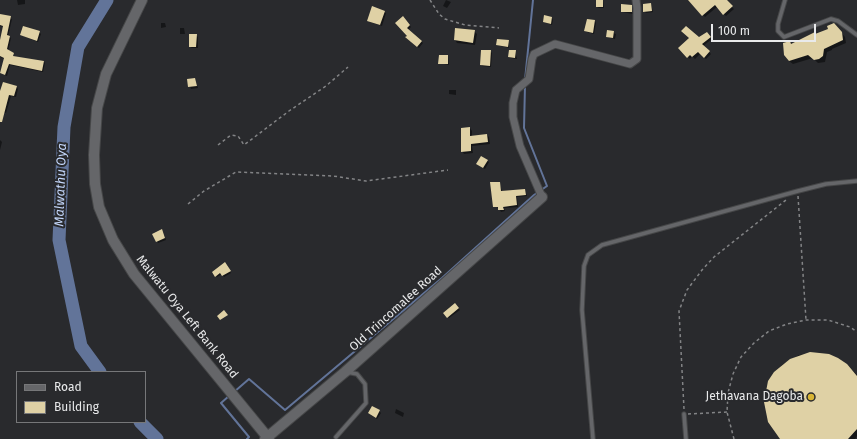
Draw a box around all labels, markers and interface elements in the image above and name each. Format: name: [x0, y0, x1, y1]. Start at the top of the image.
scale bar: [713, 16, 818, 42]
text: 100 m: [718, 24, 750, 38]
water label: Malwathu Oya: [52, 143, 70, 227]
street label: Malwatu Oya Left Bank Road: [133, 253, 241, 381]
street label: Old Trincomalee Road: [347, 264, 445, 354]
legend: [16, 371, 146, 423]
text: Road: [54, 380, 82, 394]
place label: Jethavana Dagoba: [706, 390, 803, 404]
marker: Jethavana Dagoba: [806, 392, 816, 402]
text: Building: [54, 400, 99, 414]

